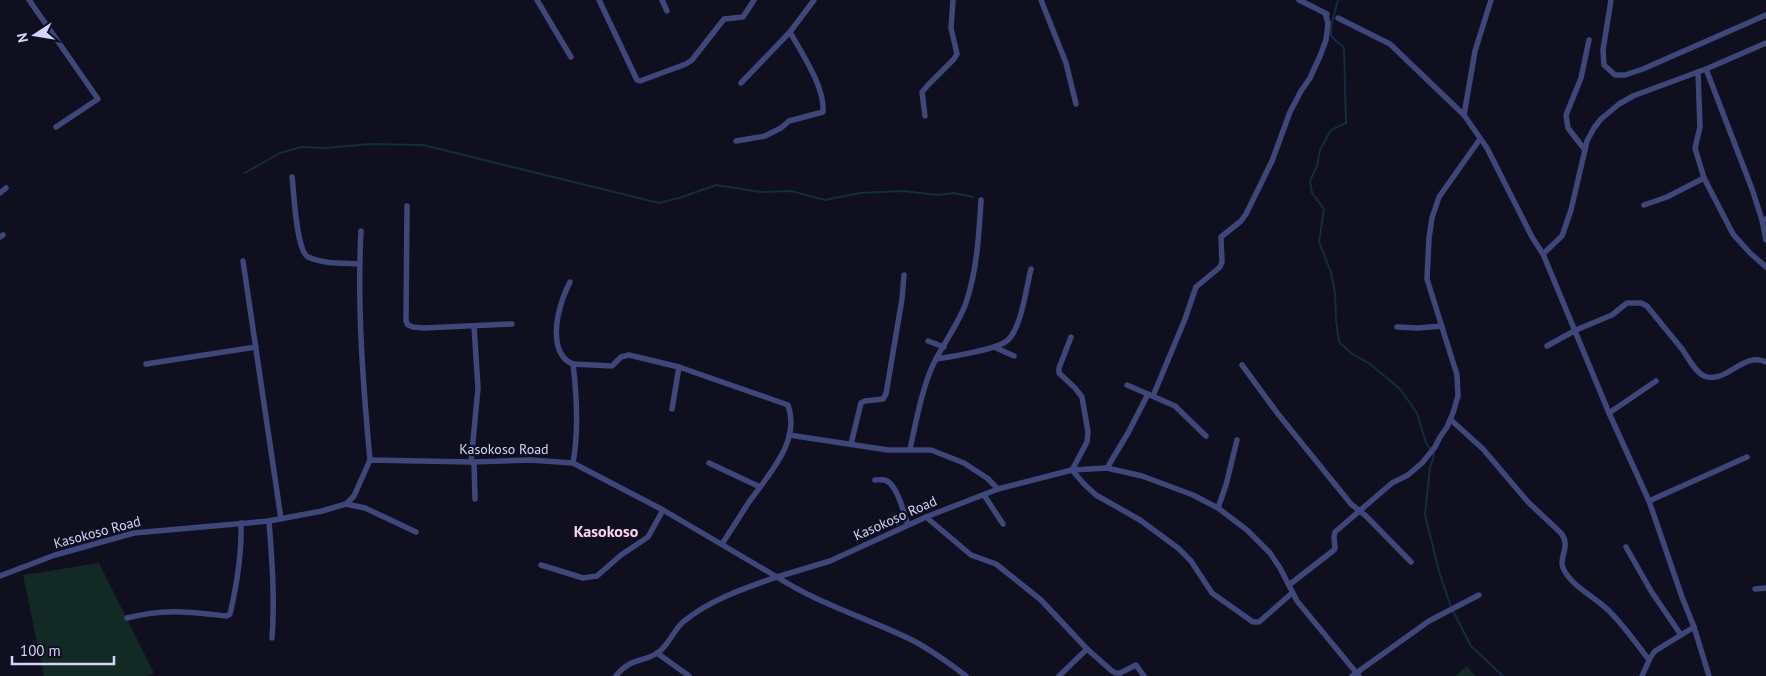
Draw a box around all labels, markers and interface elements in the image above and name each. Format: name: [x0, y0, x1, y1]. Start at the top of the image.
north arrow: [10, 10, 60, 60]
text: N: [13, 31, 32, 44]
street label: Kasokoso Road: [459, 440, 549, 458]
street label: Kasokoso Road: [851, 492, 939, 544]
street label: Kasokoso Road: [52, 512, 142, 552]
district label: Kasokoso: [574, 521, 639, 541]
scale bar: [12, 634, 115, 666]
text: 100 m: [20, 641, 61, 660]

